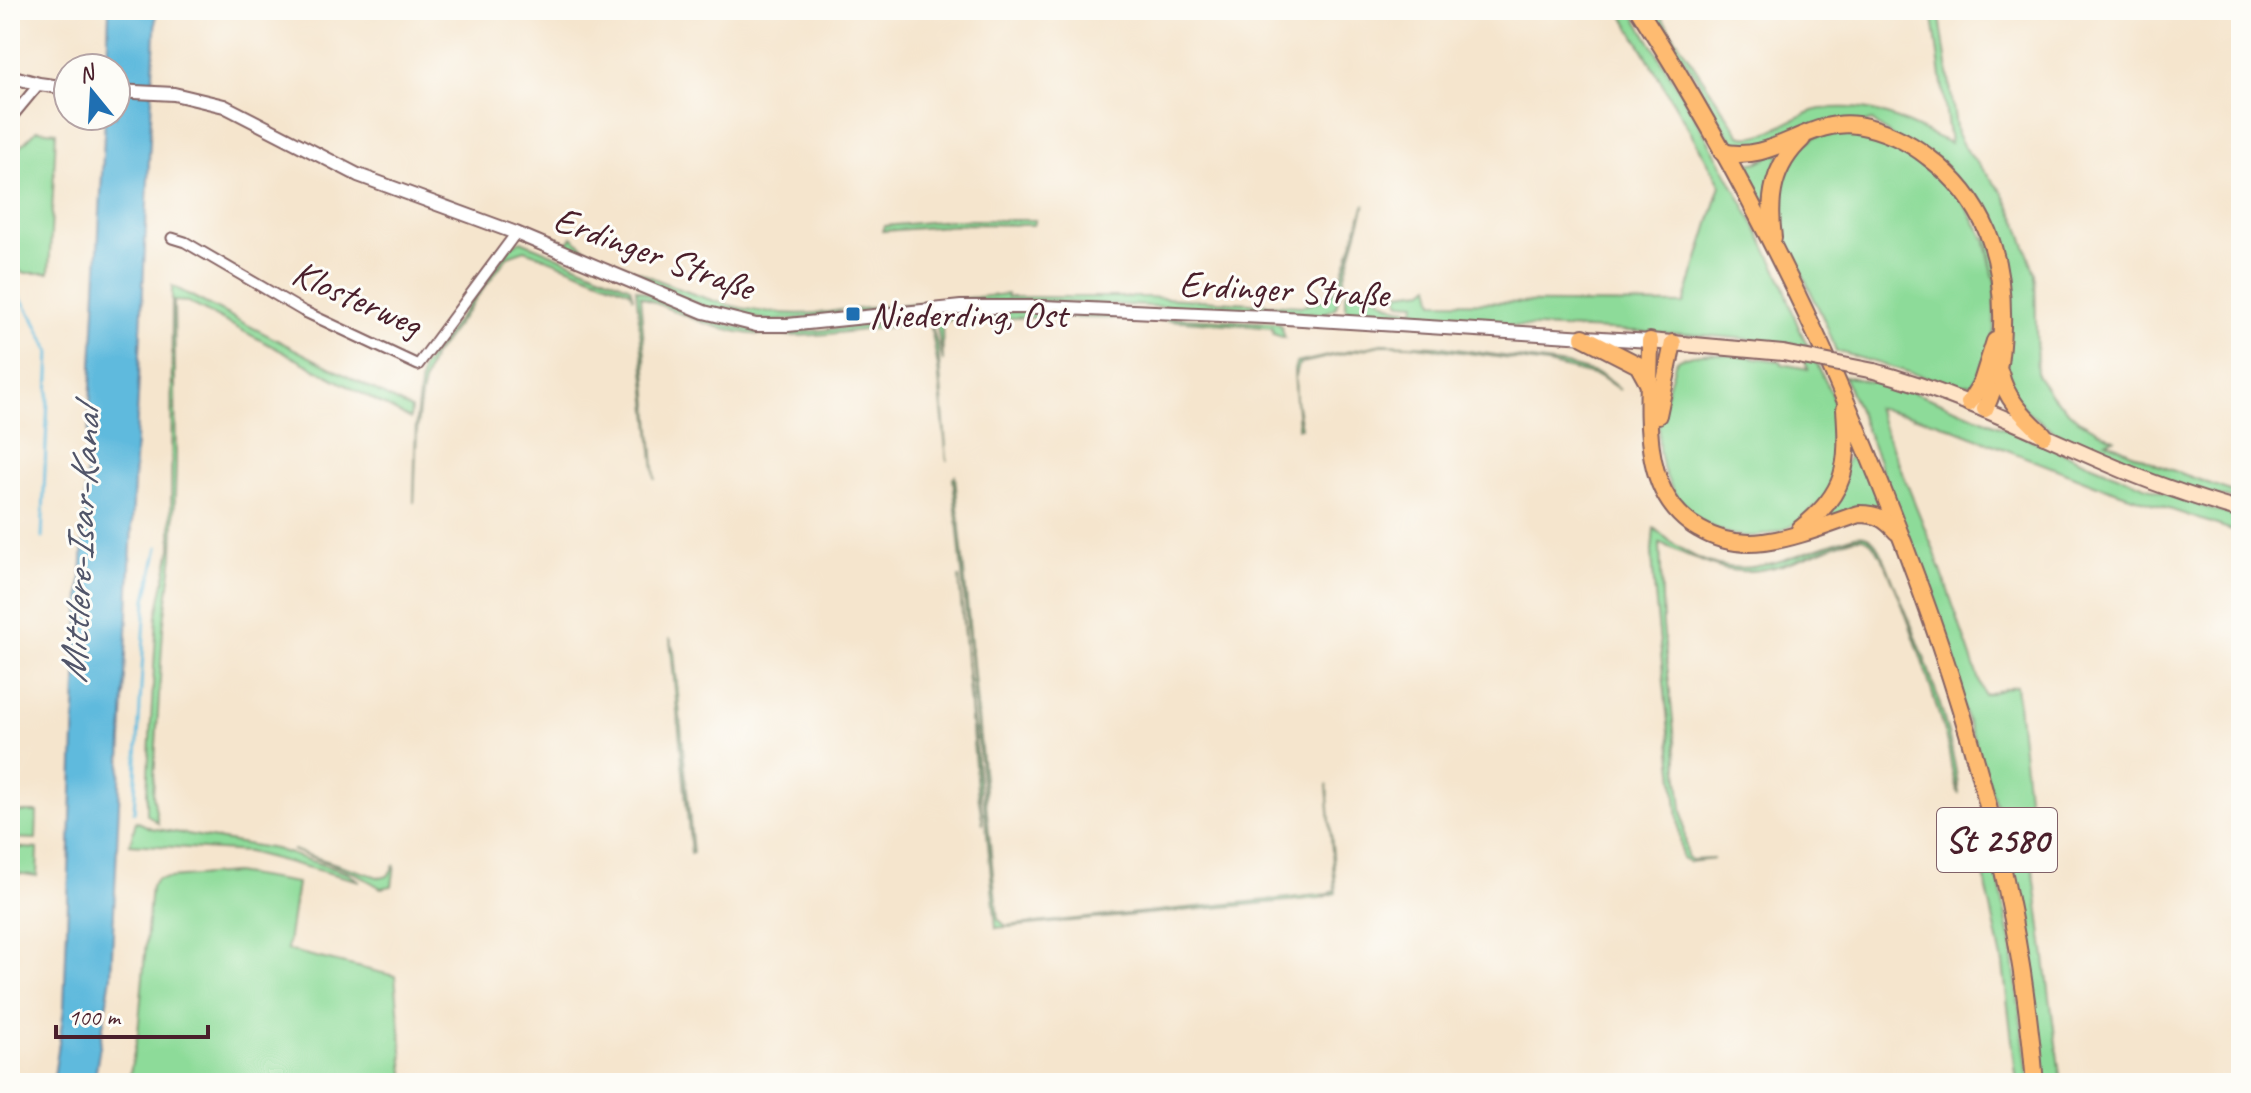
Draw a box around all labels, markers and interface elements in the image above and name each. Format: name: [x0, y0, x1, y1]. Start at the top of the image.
north arrow: [52, 52, 132, 132]
text: N: [75, 57, 100, 89]
street label: Erdinger Straße: [548, 195, 763, 312]
street label: Klosterweg: [285, 249, 431, 348]
street label: Erdinger Straße: [1178, 260, 1392, 318]
place label: Niederding, Ost: [869, 291, 1070, 338]
marker: Niederding, Ost: [844, 305, 862, 323]
water label: Mittlere-Isar-Kanal: [48, 396, 113, 684]
road number: St 2580: [1937, 808, 2057, 872]
scale bar: [56, 989, 208, 1039]
text: 100 m: [68, 1002, 122, 1032]

